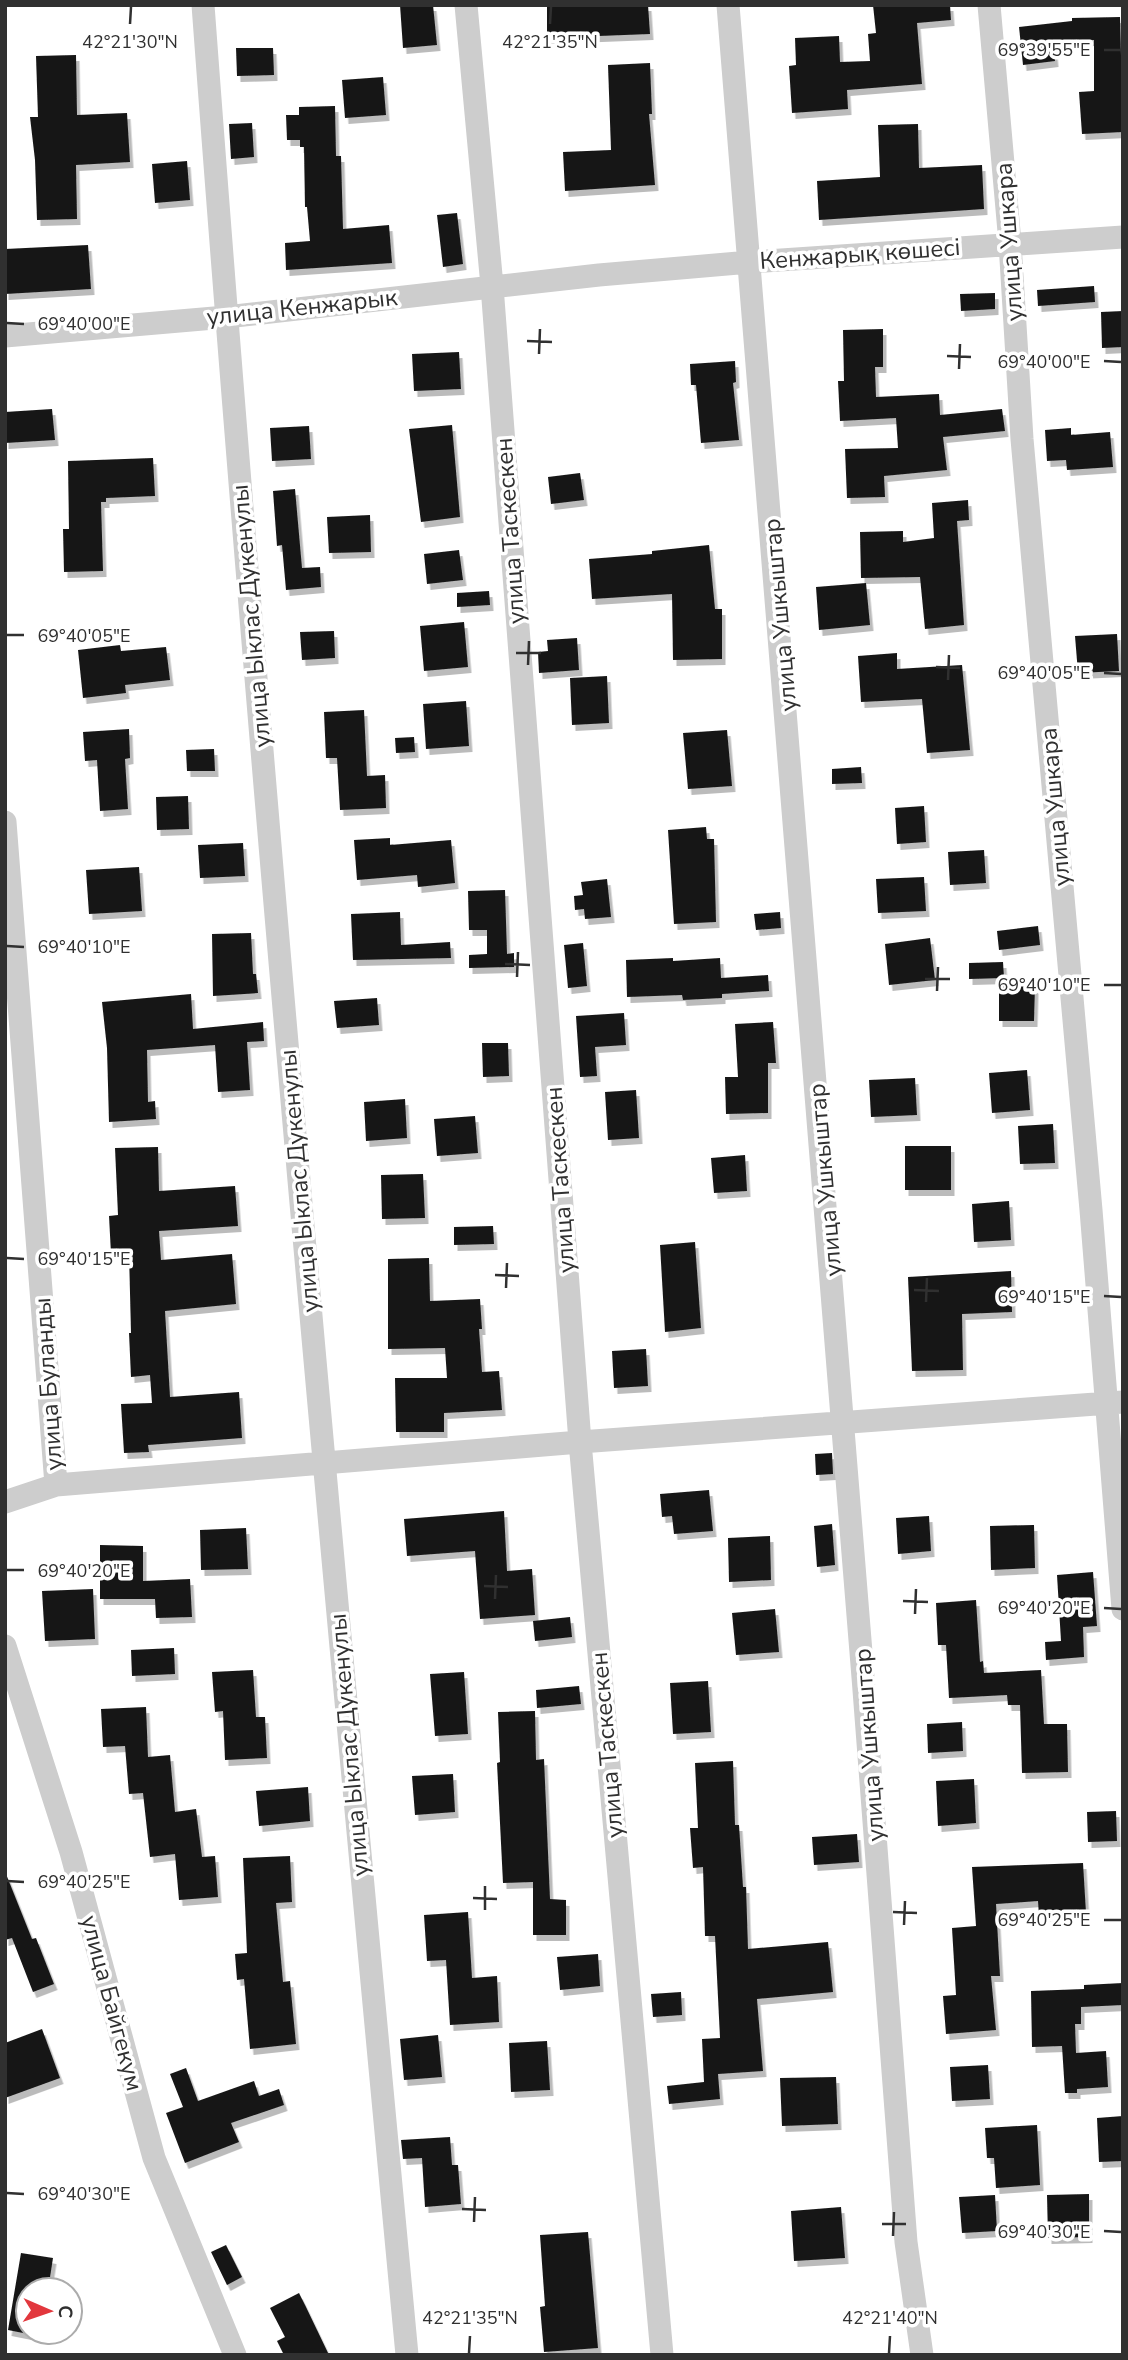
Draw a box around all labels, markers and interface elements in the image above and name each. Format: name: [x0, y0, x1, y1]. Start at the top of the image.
text: 42°21'30"N: [82, 30, 178, 54]
text: 42°21'35"N: [502, 30, 598, 54]
text: 69°39'55"E: [998, 38, 1091, 62]
street label: улица Ушкара: [987, 161, 1031, 323]
street label: Кенжарық көшесі: [759, 231, 961, 277]
street label: улица Кенжарык: [205, 281, 399, 333]
text: 69°40'00"E: [38, 312, 131, 336]
text: 69°40'00"E: [998, 350, 1091, 374]
street label: улица Таскескен: [488, 437, 532, 625]
street label: улица Ыклас Дукенулы: [224, 483, 278, 749]
street label: улица Ушкыштар: [756, 517, 804, 713]
text: 69°40'05"E: [38, 624, 131, 648]
text: 69°40'05"E: [998, 661, 1091, 685]
street label: улица Ушкара: [1032, 726, 1078, 888]
text: 69°40'10"E: [38, 935, 131, 959]
text: 69°40'10"E: [998, 973, 1091, 997]
street label: улица Ыклас Дукенулы: [272, 1048, 326, 1314]
street label: улица Ушкыштар: [801, 1082, 849, 1278]
street label: улица Таскескен: [538, 1086, 582, 1274]
text: 69°40'15"E: [38, 1247, 131, 1271]
text: 69°40'15"E: [998, 1285, 1091, 1309]
street label: улица Буланды: [26, 1296, 70, 1472]
text: 69°40'20"E: [38, 1559, 131, 1583]
text: 69°40'20"E: [998, 1596, 1091, 1620]
street label: улица Ыклас Дукенулы: [322, 1612, 376, 1878]
street label: улица Ушкыштар: [846, 1647, 892, 1843]
street label: улица Таскескен: [583, 1651, 631, 1839]
text: 69°40'25"E: [38, 1870, 131, 1894]
text: 69°40'25"E: [998, 1908, 1091, 1932]
street label: улица Байгекум: [73, 1912, 151, 2094]
text: 69°40'30"E: [38, 2182, 131, 2206]
text: 69°40'30"E: [998, 2220, 1091, 2244]
north arrow: [14, 2276, 84, 2346]
text: С: [52, 2305, 78, 2319]
text: 42°21'35"N: [422, 2306, 518, 2330]
text: 42°21'40"N: [842, 2306, 938, 2330]

